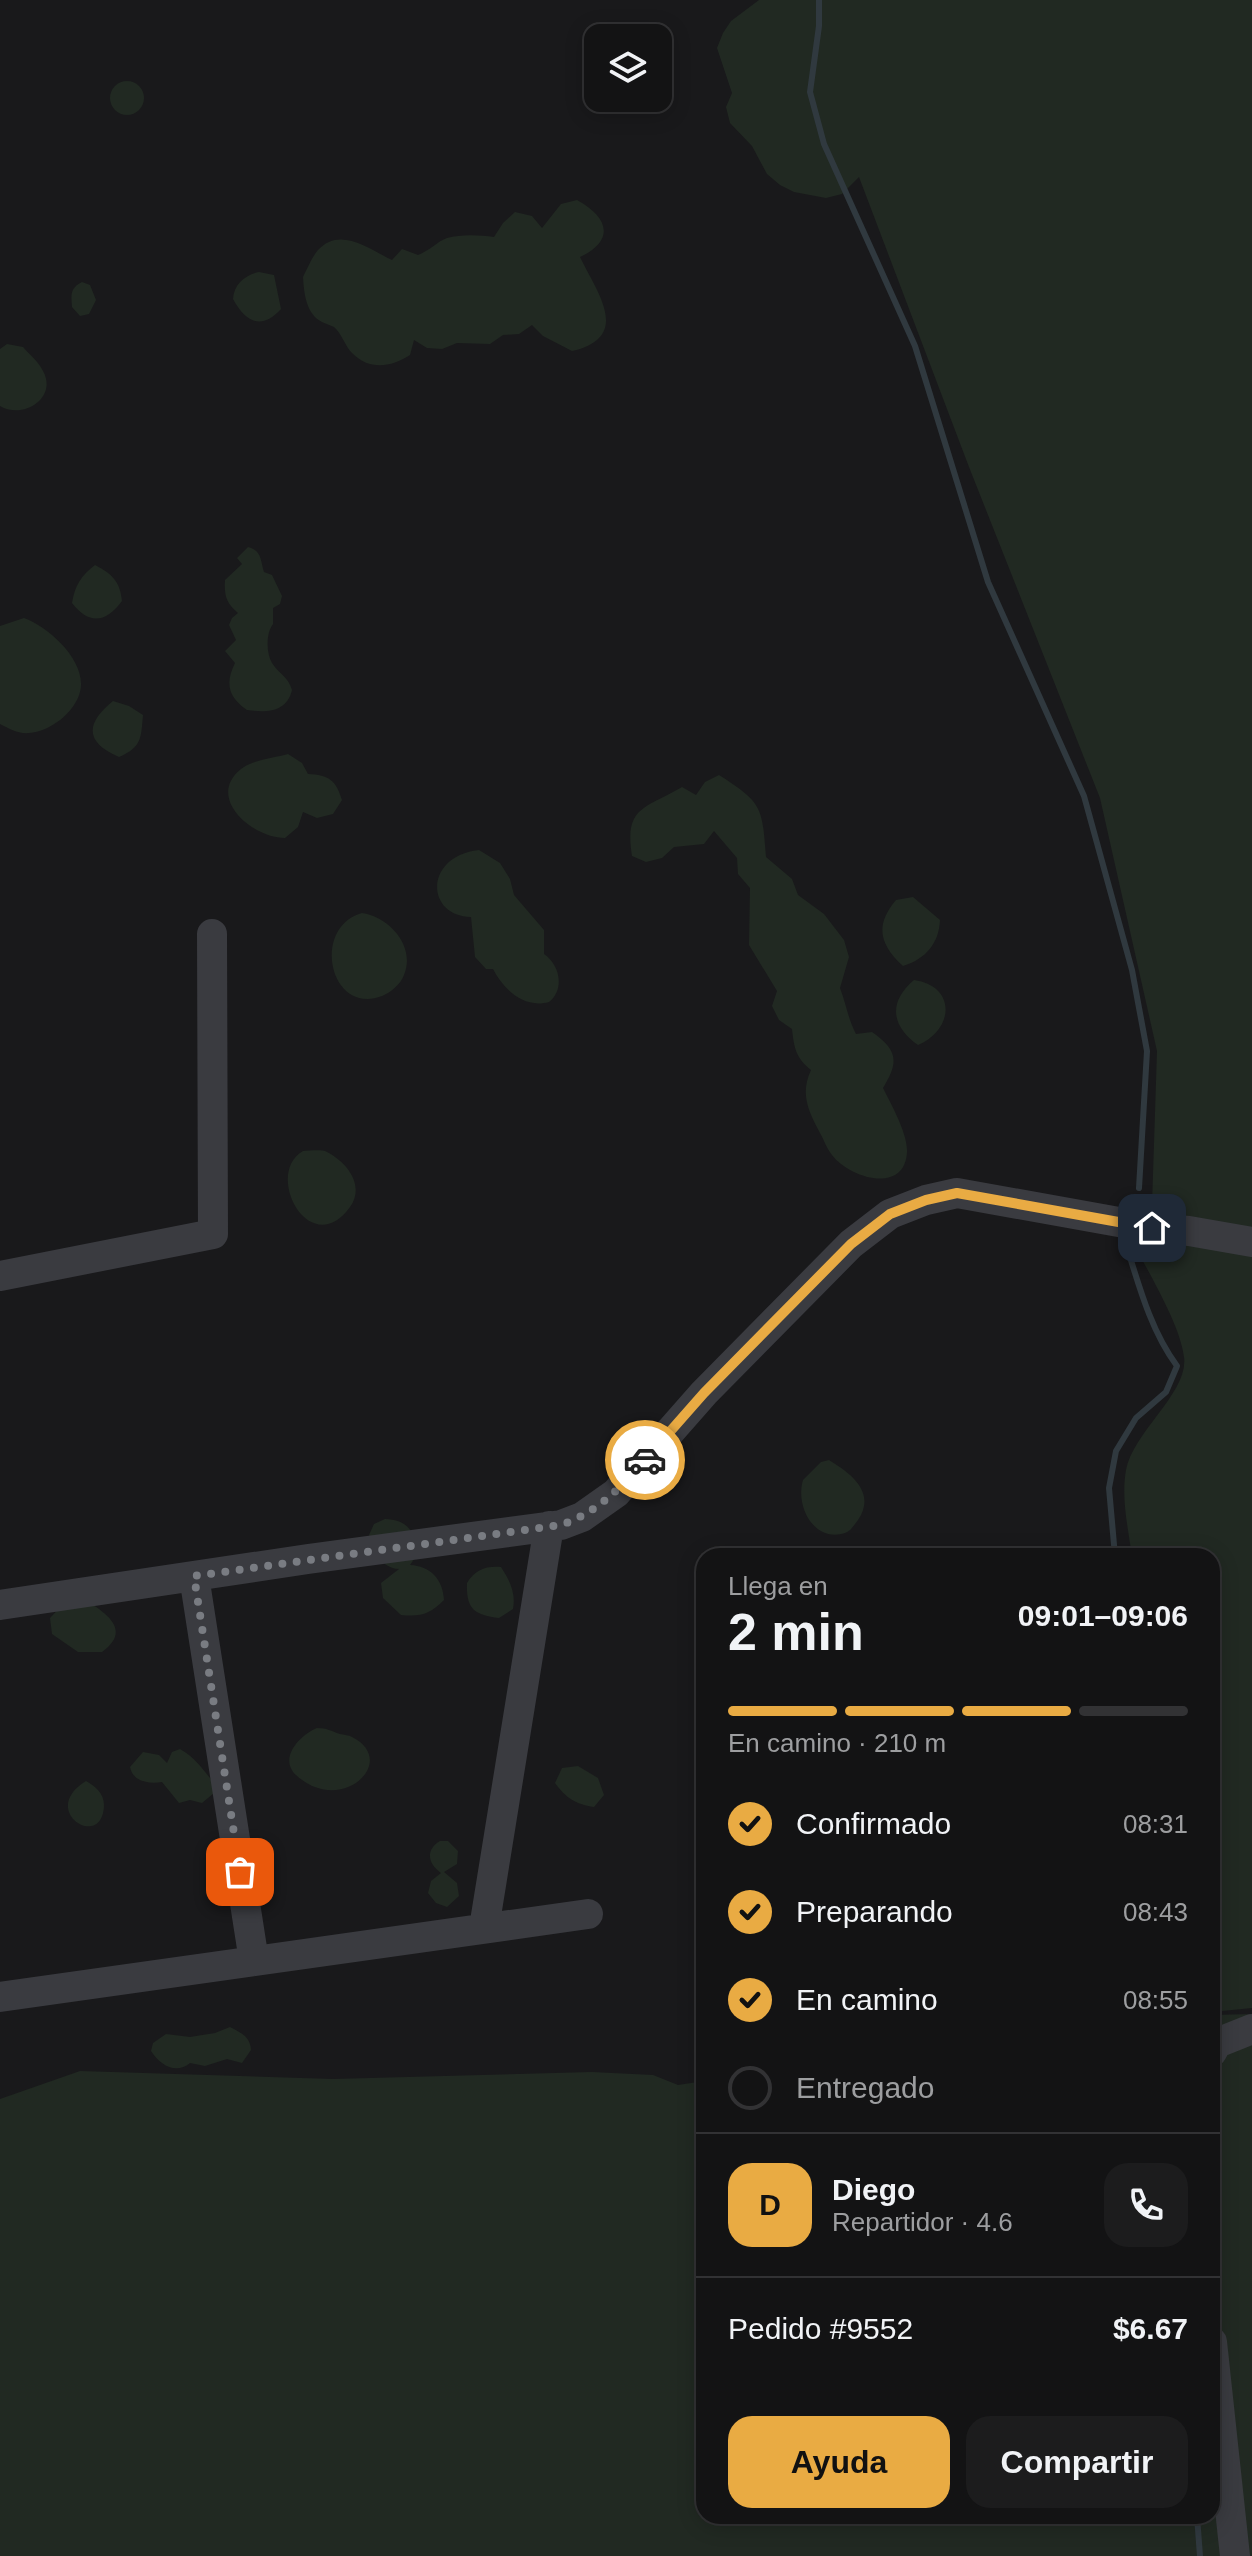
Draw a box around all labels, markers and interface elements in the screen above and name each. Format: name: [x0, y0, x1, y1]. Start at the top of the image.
map controls: [584, 24, 672, 112]
button: layers: [584, 24, 672, 112]
pin: [1118, 1194, 1186, 1262]
icon: home: [1130, 1206, 1174, 1250]
courier: [605, 1420, 685, 1500]
icon: car: [623, 1438, 667, 1482]
text: Llega en: [728, 1571, 828, 1601]
text: 09:01–09:06: [1018, 1599, 1188, 1632]
text: 2 min: [728, 1603, 864, 1661]
text: En camino · 210 m: [728, 1728, 946, 1758]
icon: check: [728, 1802, 772, 1846]
text: Confirmado: [796, 1807, 951, 1840]
text: 08:31: [1123, 1809, 1188, 1839]
pin: [206, 1838, 274, 1906]
icon: bag: [218, 1850, 262, 1894]
icon: check: [728, 1890, 772, 1934]
text: Preparando: [796, 1895, 953, 1928]
text: 08:43: [1123, 1897, 1188, 1927]
icon: check: [728, 1978, 772, 2022]
text: En camino: [796, 1983, 938, 2016]
text: 08:55: [1123, 1985, 1188, 2015]
text: Entregado: [796, 2071, 934, 2104]
button: phone: [1104, 2163, 1188, 2247]
text: Diego: [832, 2173, 915, 2206]
text: D: [759, 2188, 781, 2221]
text: Repartidor · 4.6: [832, 2207, 1013, 2237]
text: Pedido #9552: [728, 2312, 913, 2345]
text: $6.67: [1113, 2312, 1188, 2345]
button: Ayuda: [728, 2416, 950, 2508]
button: Compartir: [966, 2416, 1188, 2508]

